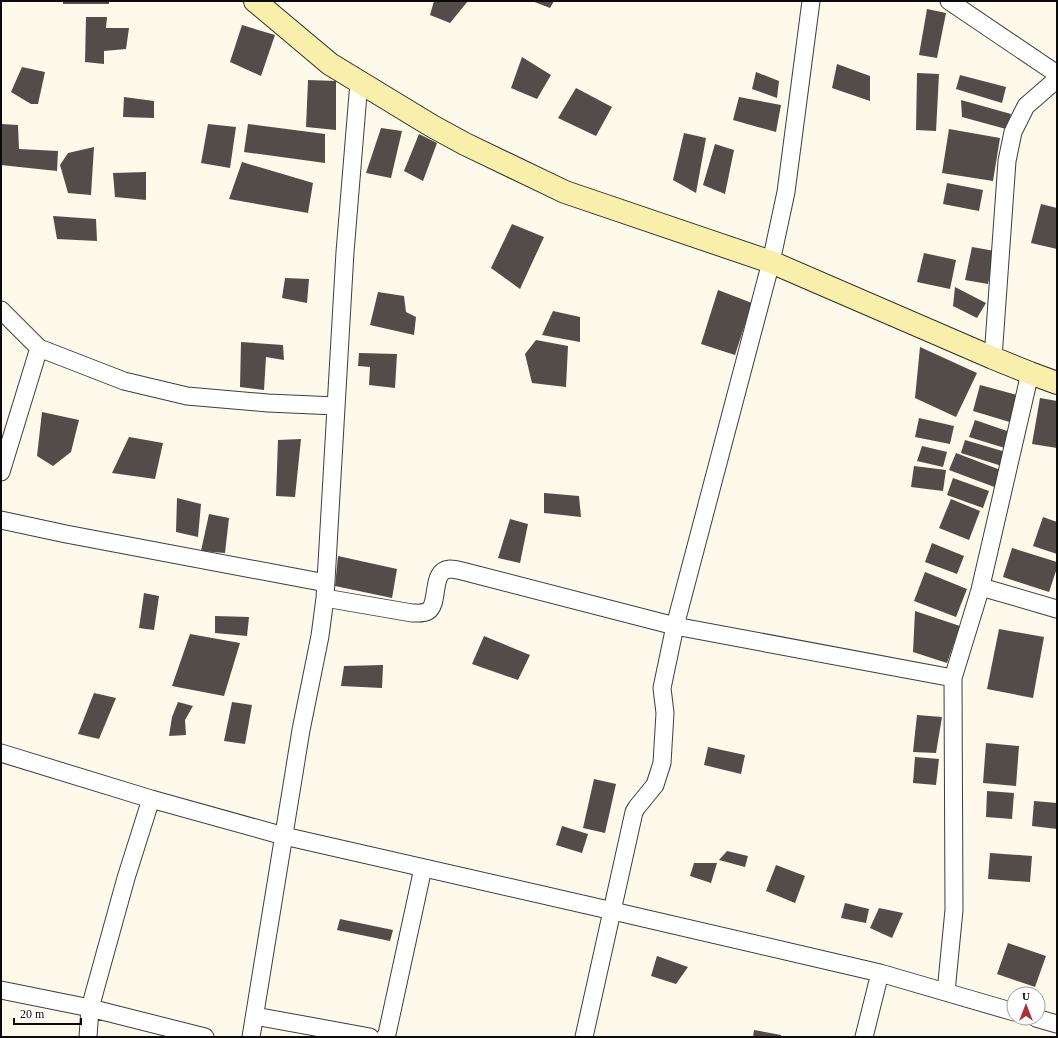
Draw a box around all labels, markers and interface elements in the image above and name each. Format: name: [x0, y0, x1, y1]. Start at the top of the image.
north arrow: [1006, 986, 1046, 1026]
text: U: [1022, 990, 1030, 1002]
scale bar: [14, 1000, 81, 1026]
text: 20 m: [20, 1007, 45, 1021]

